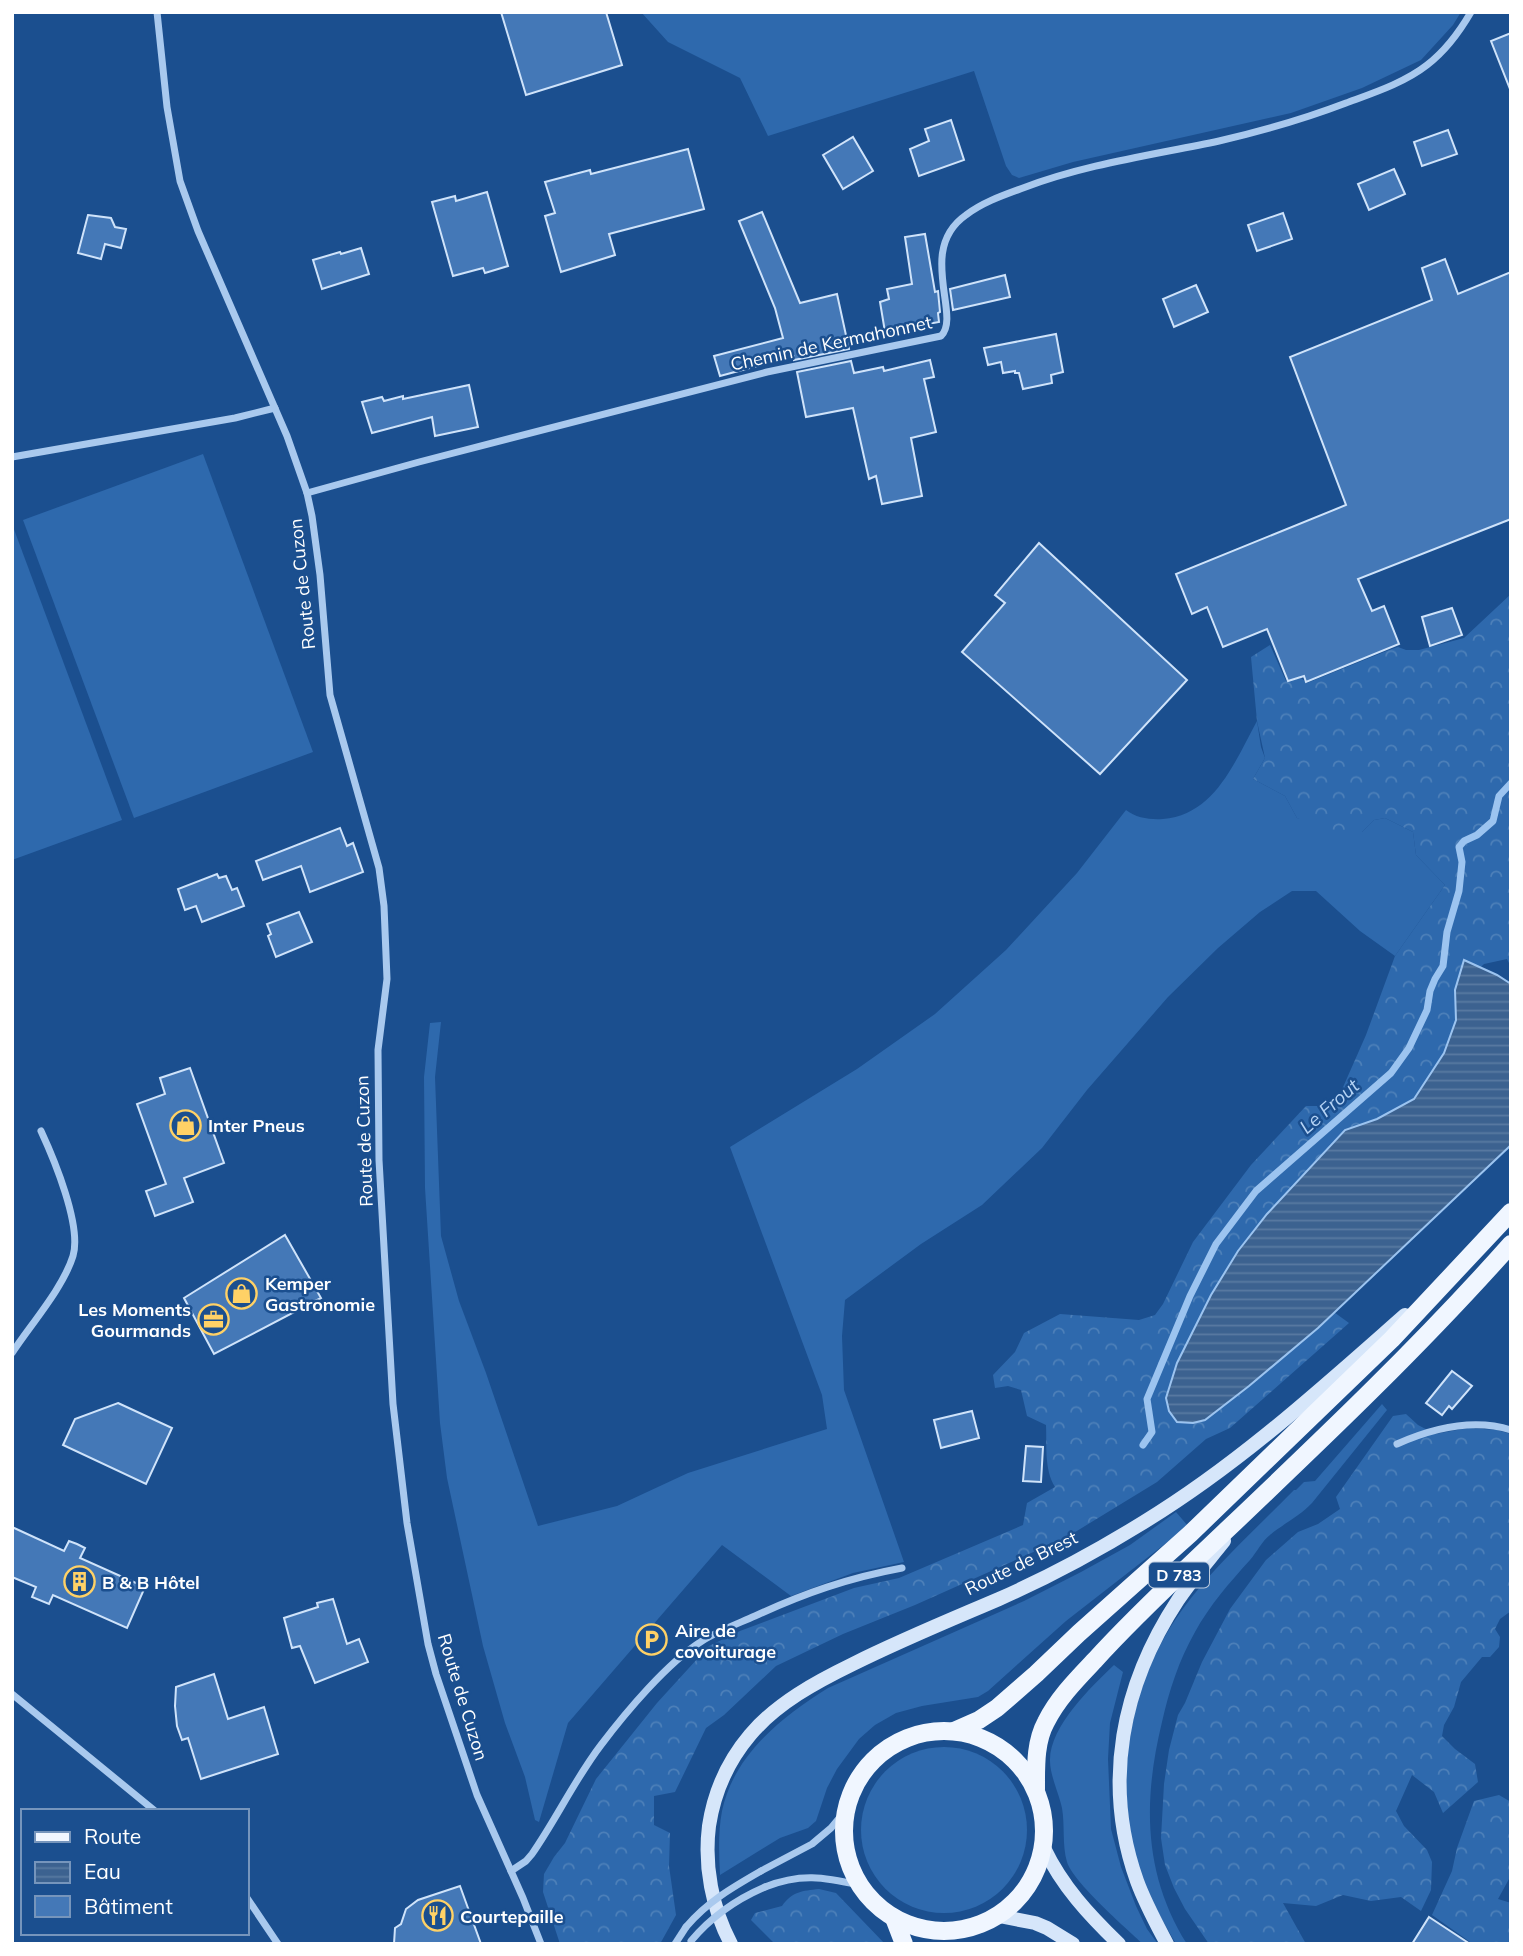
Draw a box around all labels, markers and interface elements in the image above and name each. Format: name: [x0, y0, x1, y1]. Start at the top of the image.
street label: Chemin de Kermahonnet: [728, 310, 934, 376]
street label: Route de Cuzon: [284, 517, 320, 651]
water label: Le Frout: [1294, 1073, 1365, 1138]
street label: Route de Cuzon: [350, 1075, 378, 1207]
shop icon: Inter Pneus: [168, 1108, 202, 1142]
place label: Inter Pneus: [208, 1114, 305, 1137]
place label: Kemper Gastronomie: [265, 1272, 375, 1316]
shop icon: Kemper Gastronomie: [225, 1276, 259, 1310]
place label: Les Moments Gourmands: [78, 1298, 191, 1342]
office icon: Les Moments Gourmands: [197, 1302, 231, 1336]
street label: Route de Brest: [961, 1526, 1081, 1600]
road number: D 783: [1149, 1562, 1209, 1588]
building icon: B & B Hôtel: [62, 1565, 96, 1599]
place label: B & B Hôtel: [102, 1571, 200, 1594]
place label: Aire de covoiturage: [675, 1619, 776, 1663]
parking icon: Aire de covoiturage: [635, 1623, 669, 1657]
street label: Route de Cuzon: [433, 1631, 493, 1763]
legend: [21, 1809, 248, 1935]
text: Route: [84, 1823, 141, 1849]
text: Eau: [84, 1858, 121, 1884]
text: Bâtiment: [84, 1893, 173, 1919]
restaurant icon: Courtepaille: [420, 1899, 454, 1933]
place label: Courtepaille: [460, 1905, 564, 1928]

